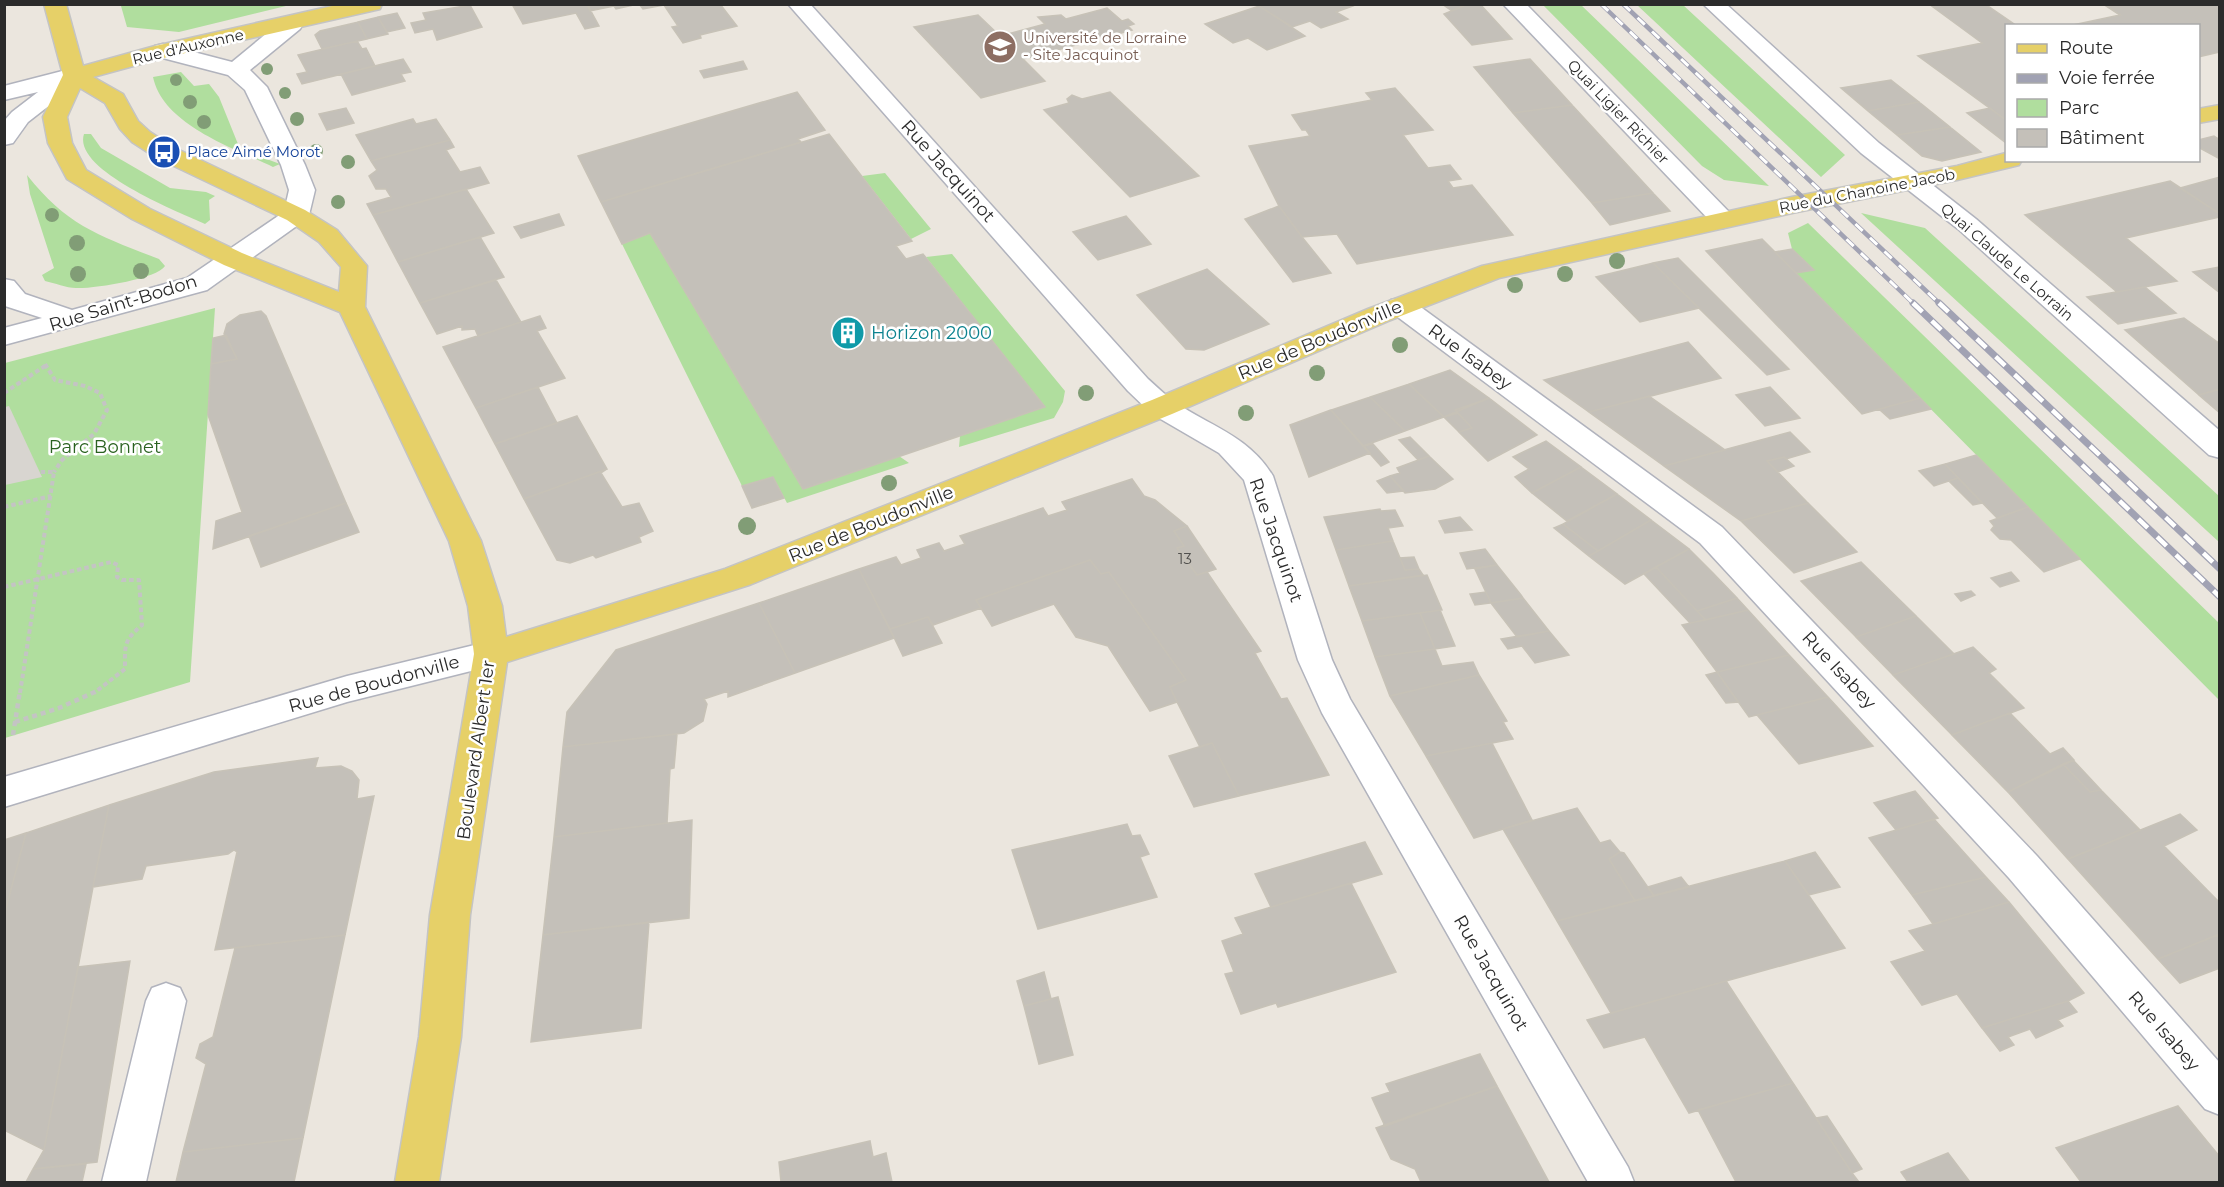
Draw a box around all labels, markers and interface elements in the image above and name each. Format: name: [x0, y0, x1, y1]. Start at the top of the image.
street label: Rue d'Auxonne: [130, 24, 245, 69]
legend: [2005, 24, 2200, 162]
place label: Université de Lorraine - Site Jacquinot: [1023, 28, 1187, 64]
school or university icon: Université de Lorraine - Site Jacquinot: [982, 29, 1018, 65]
text: Route: [2059, 37, 2113, 59]
street label: Quai Ligier Richier: [1564, 55, 1673, 168]
text: Voie ferrée: [2059, 67, 2155, 89]
text: Parc: [2059, 97, 2099, 119]
street label: Rue Jacquinot: [896, 115, 1000, 227]
text: Bâtiment: [2059, 127, 2145, 149]
bus stop icon: Place Aimé Morot: [146, 134, 182, 170]
place label: Place Aimé Morot: [187, 142, 321, 161]
street label: Rue du Chanoine Jacob: [1777, 164, 1956, 217]
street label: Quai Claude Le Lorrain: [1937, 199, 2078, 325]
street label: Rue Saint-Bodon: [46, 270, 200, 336]
street label: Rue de Boudonville: [1235, 295, 1405, 385]
building icon: Horizon 2000: [830, 315, 866, 351]
street label: Rue Isabey: [1424, 319, 1516, 395]
place label: Horizon 2000: [871, 322, 992, 344]
park label: Parc Bonnet: [49, 436, 161, 458]
street label: Rue Jacquinot: [1244, 475, 1308, 605]
street label: Rue de Boudonville: [785, 481, 957, 567]
house number: 13: [1178, 549, 1192, 568]
street label: Rue Isabey: [1797, 627, 1881, 714]
street label: Rue de Boudonville: [286, 651, 462, 717]
street label: Boulevard Albert 1er: [452, 659, 500, 841]
street label: Rue Jacquinot: [1449, 911, 1533, 1035]
street label: Rue Isabey: [2123, 987, 2205, 1075]

